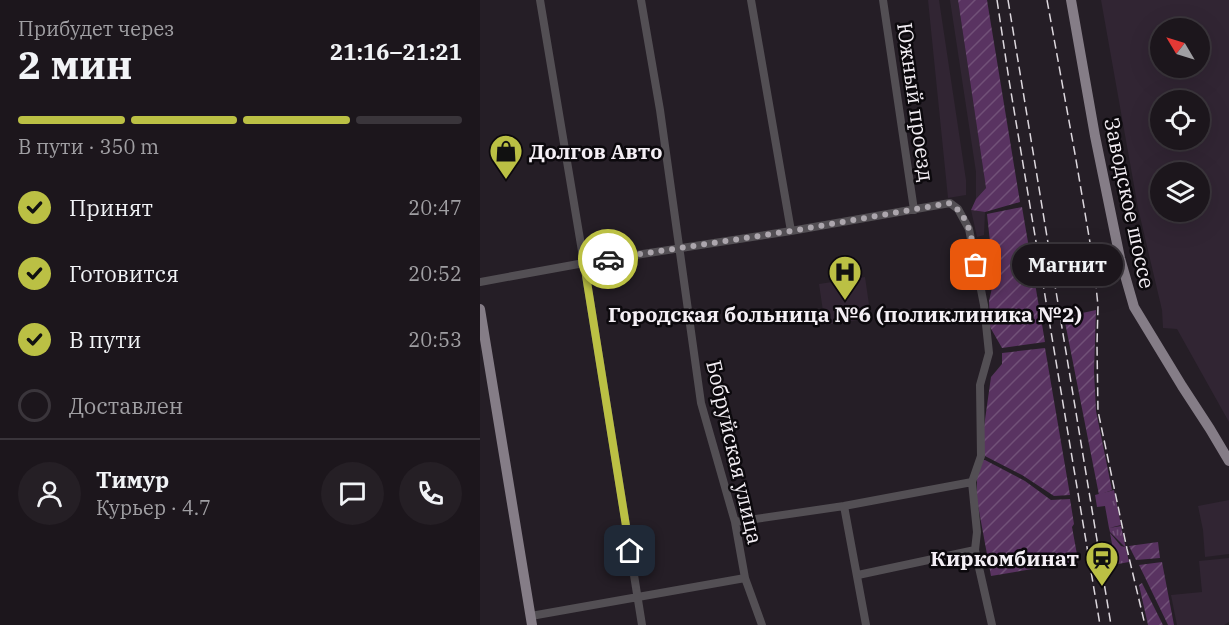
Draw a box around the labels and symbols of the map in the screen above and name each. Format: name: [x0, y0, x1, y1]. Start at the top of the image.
north arrow: [1150, 18, 1210, 78]
street label: Южный проезд: [891, 21, 941, 183]
street label: Заводское шоссе: [1098, 115, 1162, 291]
shop icon: Долгов Авто: [488, 133, 524, 180]
place label: Долгов Авто: [529, 137, 663, 165]
courier: [578, 229, 638, 289]
pin: [950, 239, 1001, 290]
callout: Магнит: [1012, 244, 1123, 286]
hospital icon: Городская больница №6 (поликлиника №2): [827, 254, 863, 301]
place label: Городская больница №6 (поликлиника №2): [608, 300, 1082, 328]
street label: Бобруйская улица: [700, 357, 770, 547]
pin: [604, 525, 655, 576]
station icon: Киркомбинат: [1084, 540, 1120, 587]
place label: Киркомбинат: [930, 544, 1079, 572]

